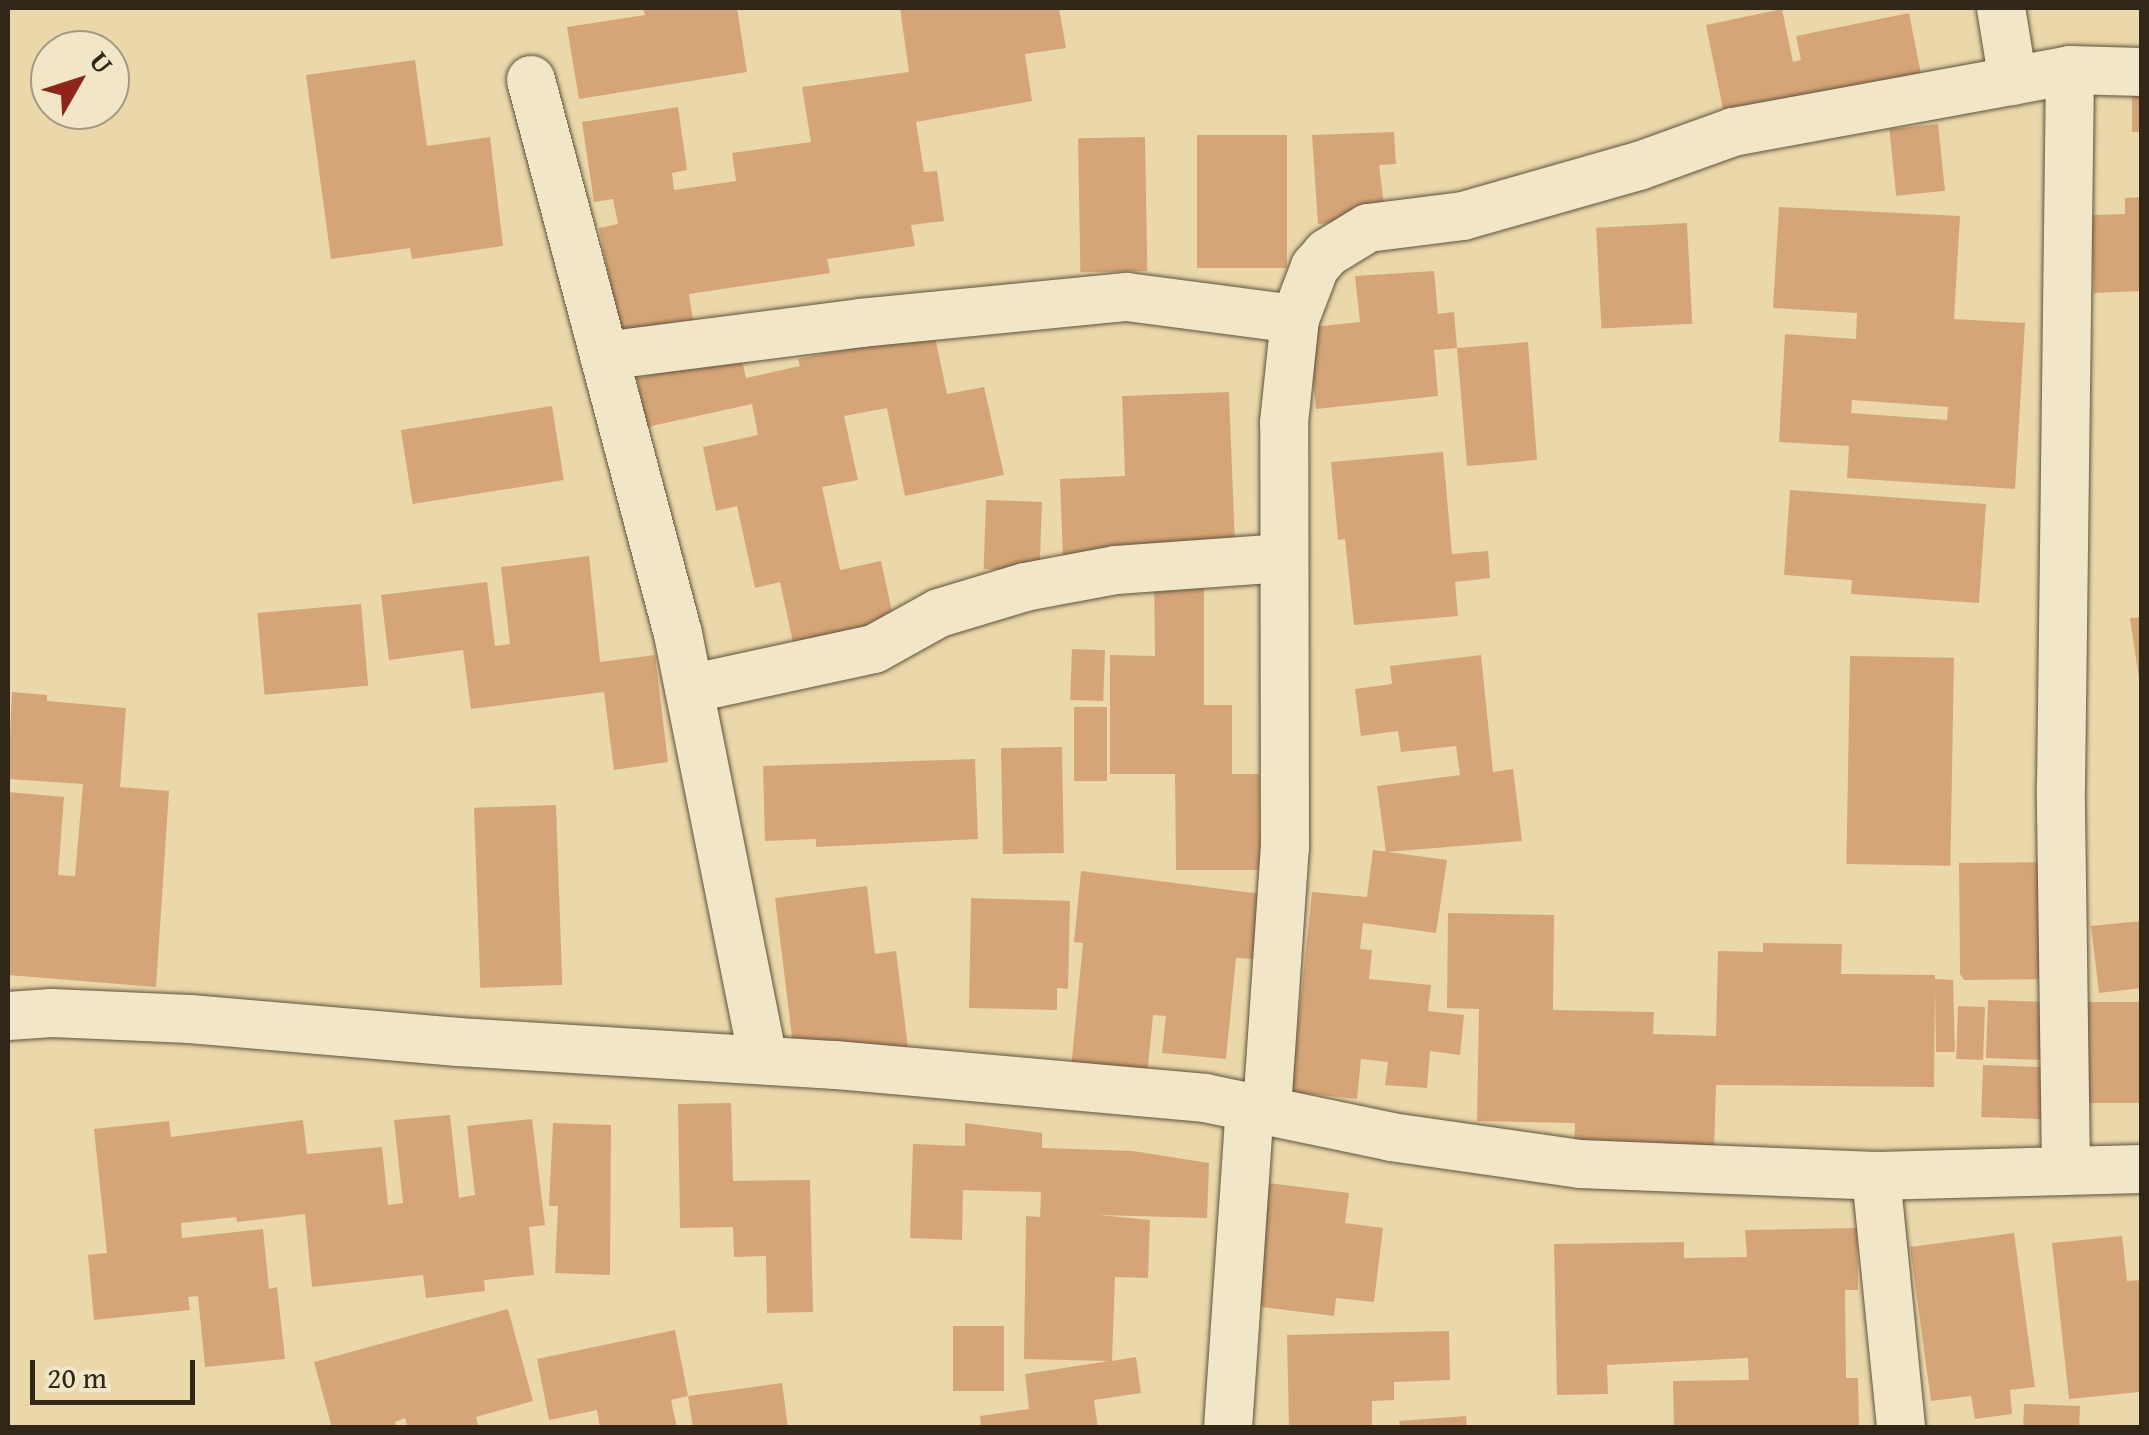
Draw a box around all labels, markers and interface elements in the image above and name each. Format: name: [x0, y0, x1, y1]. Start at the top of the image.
north arrow: [30, 30, 130, 130]
text: U: [80, 42, 124, 82]
scale bar: [35, 1340, 200, 1402]
text: 20 m: [47, 1355, 107, 1399]

